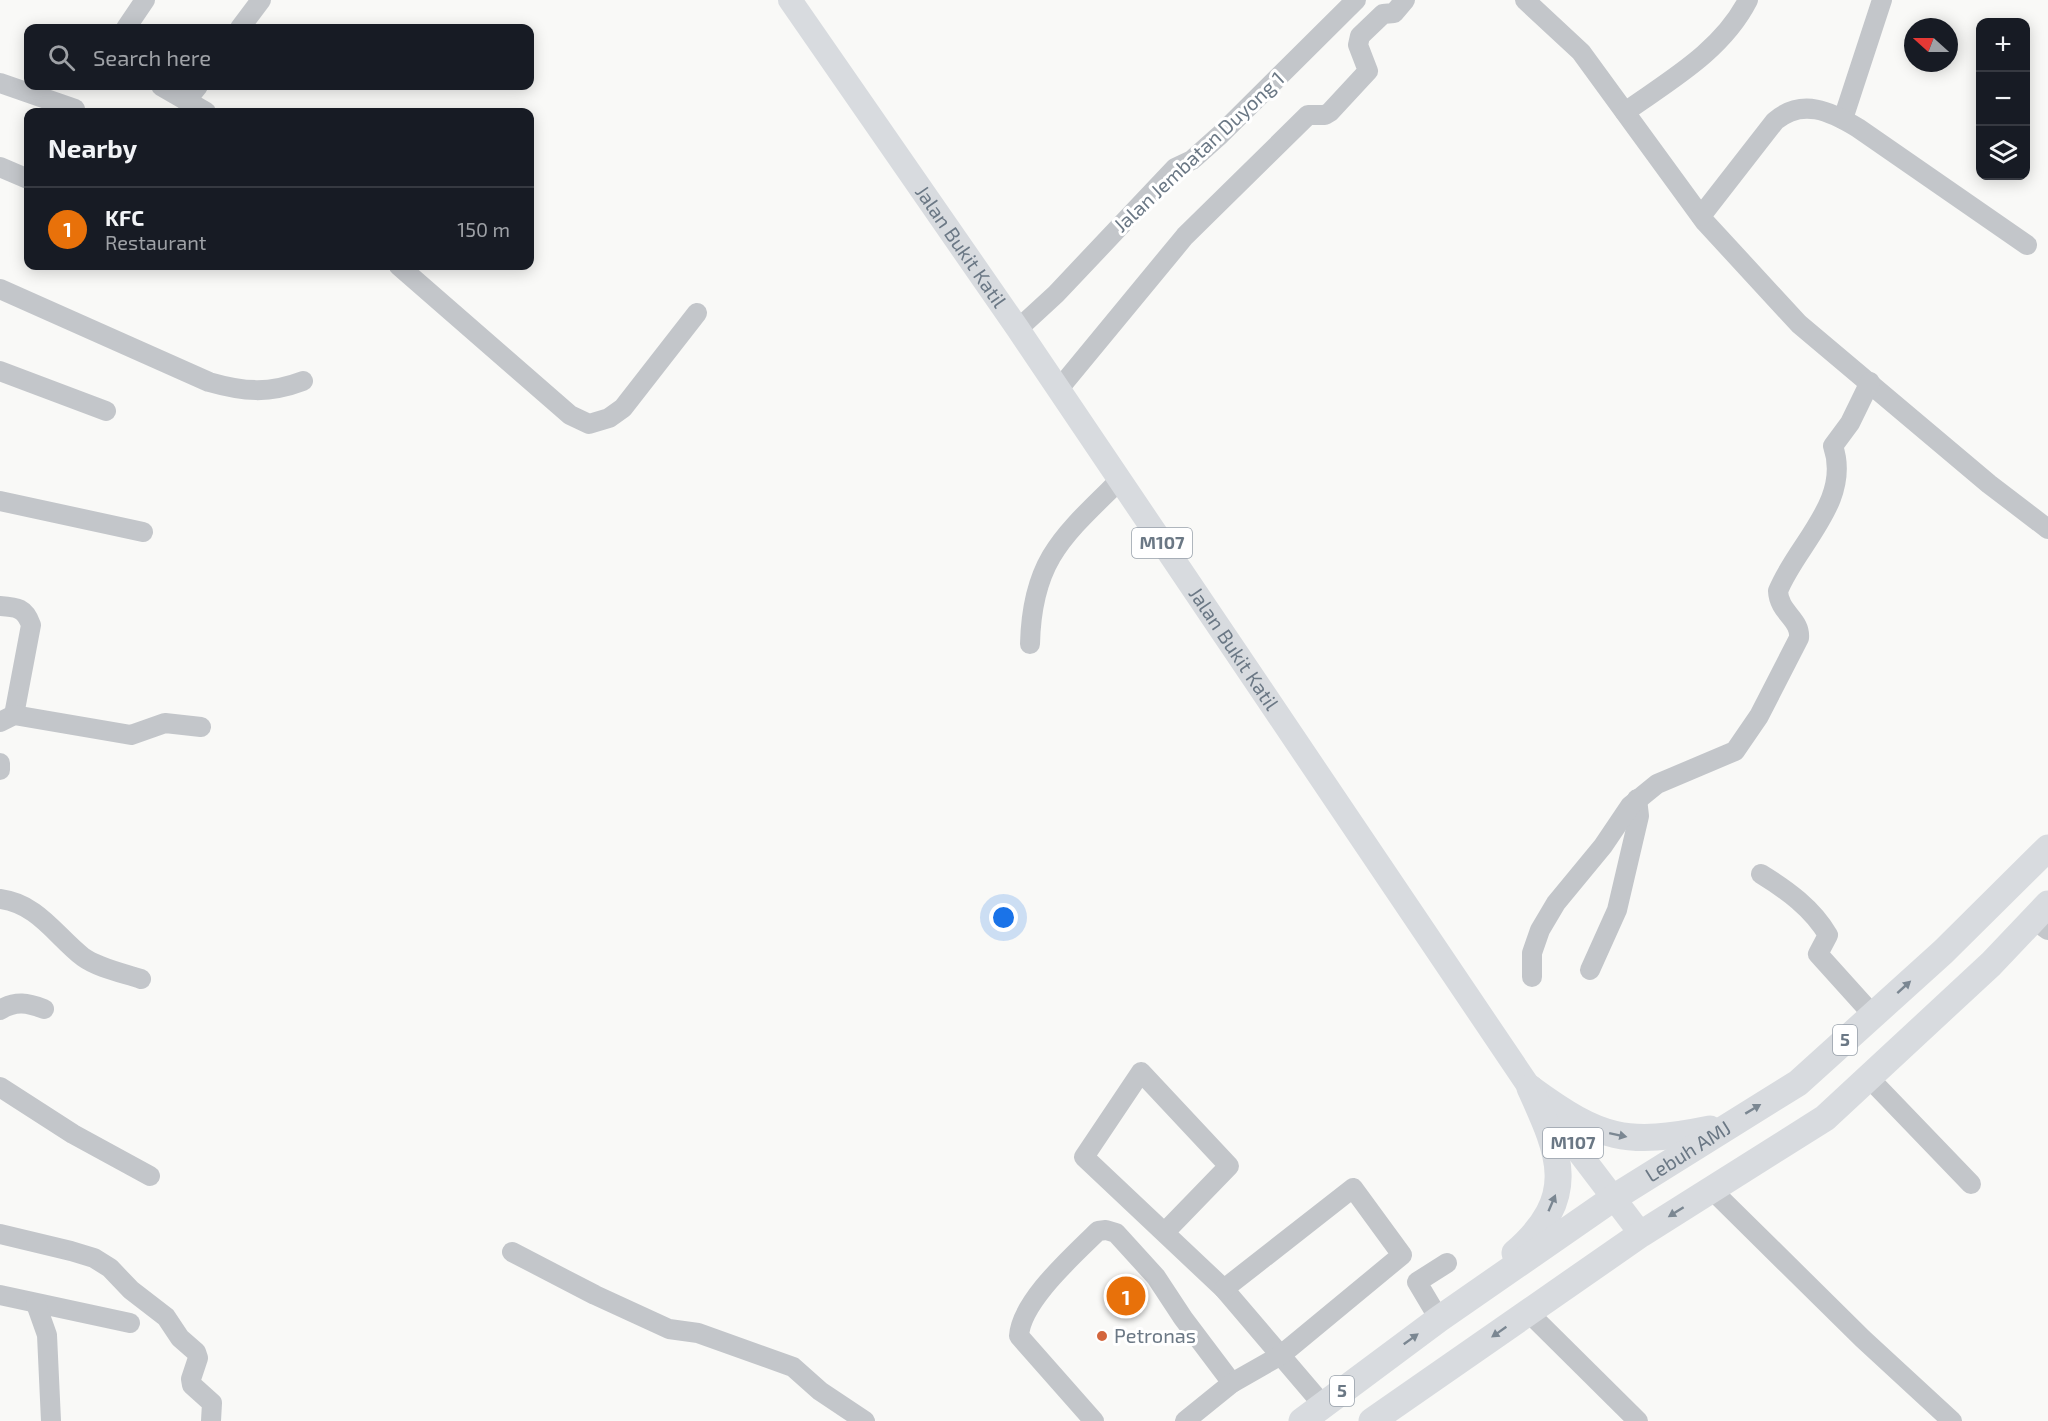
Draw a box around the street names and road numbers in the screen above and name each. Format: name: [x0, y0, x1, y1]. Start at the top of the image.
street label: Jalan Jembatan Duyong 1: [1108, 66, 1288, 236]
street label: Jalan Bukit Katil: [911, 180, 1012, 312]
road number: M107: [1132, 528, 1192, 558]
street label: Jalan Bukit Katil: [1185, 582, 1285, 714]
road number: 5: [1833, 1025, 1857, 1055]
street label: Lebuh AMJ: [1640, 1115, 1735, 1186]
road number: M107: [1543, 1128, 1603, 1158]
road number: 5: [1330, 1376, 1354, 1406]

